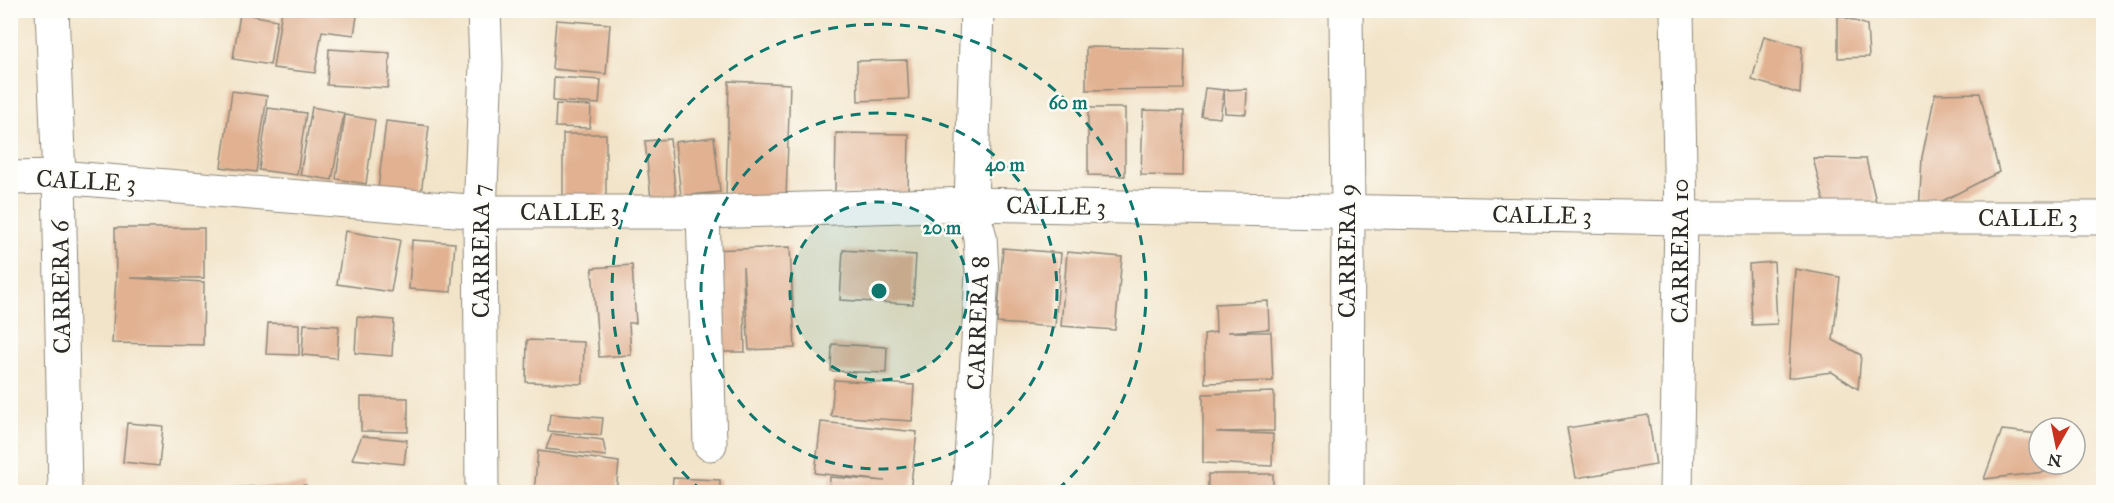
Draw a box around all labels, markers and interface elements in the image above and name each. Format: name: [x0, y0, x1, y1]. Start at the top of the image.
text: 60 m: [1049, 92, 1088, 114]
text: 40 m: [985, 154, 1026, 177]
street label: CALLE 3: [35, 163, 137, 199]
street label: CARRERA 10: [1665, 178, 1695, 324]
street label: CARRERA 7: [466, 184, 496, 318]
street label: CARRERA 9: [1332, 184, 1362, 318]
street label: CALLE 3: [1006, 190, 1106, 222]
street label: CALLE 3: [520, 197, 620, 227]
street label: CALLE 3: [1492, 199, 1592, 231]
street label: CALLE 3: [1978, 203, 2078, 233]
text: 20 m: [923, 217, 962, 239]
street label: CARRERA 6: [45, 219, 77, 354]
street label: CARRERA 8: [961, 255, 995, 391]
centre of rings: [869, 281, 889, 301]
north arrow: [2027, 416, 2087, 476]
text: N: [2046, 450, 2063, 471]

